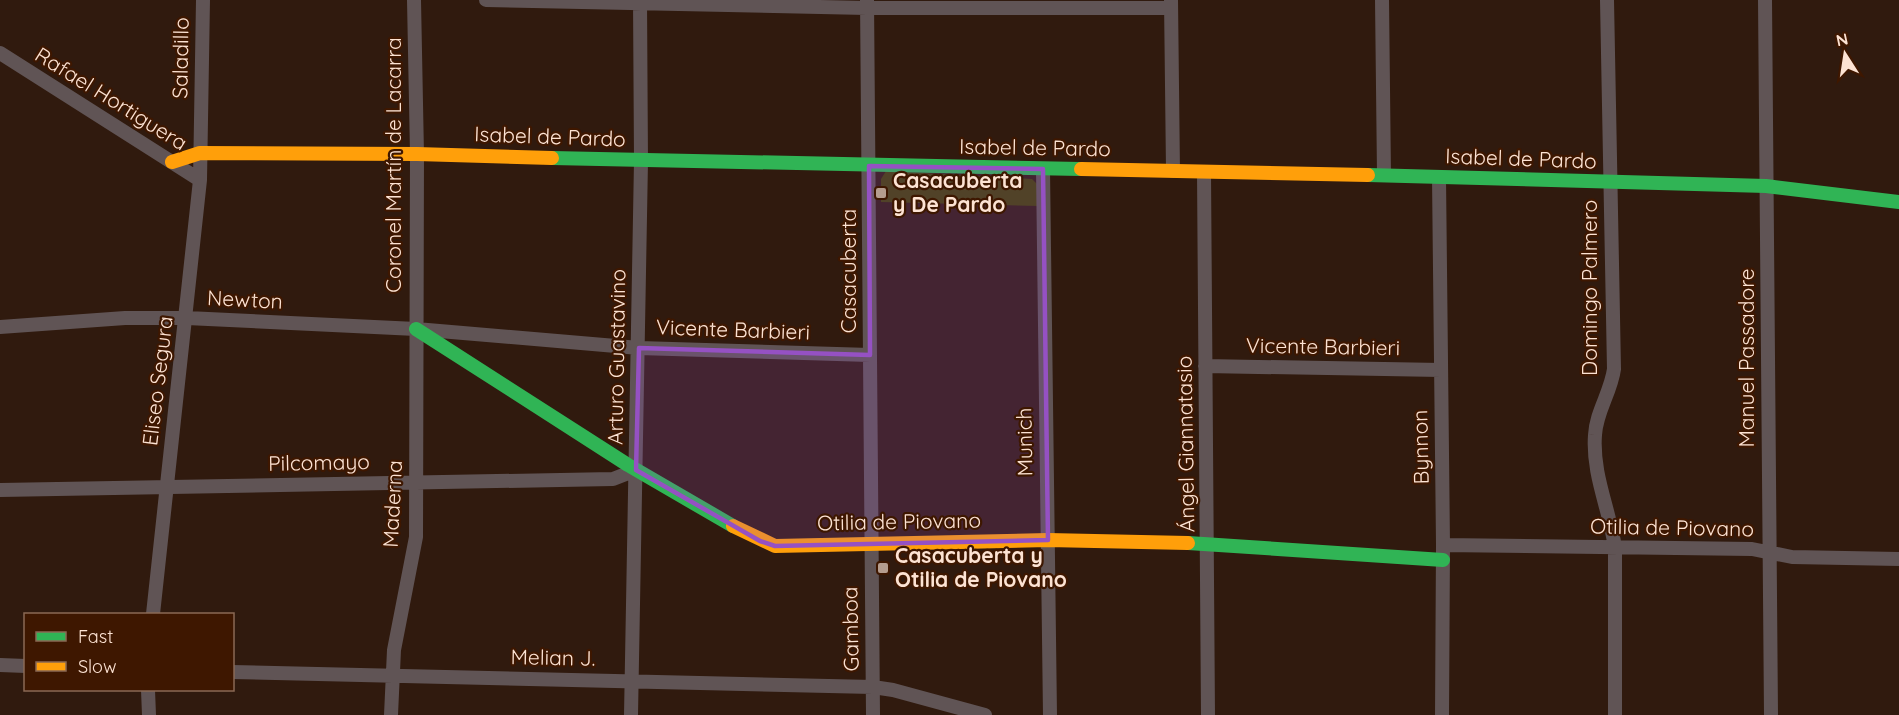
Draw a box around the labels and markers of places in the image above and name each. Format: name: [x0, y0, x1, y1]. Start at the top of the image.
place label: Casacuberta y De Pardo: [893, 167, 1023, 217]
marker: Casacuberta y De Pardo: [874, 186, 888, 200]
place label: Casacuberta y Otilia de Piovano: [895, 542, 1067, 592]
marker: Casacuberta y Otilia de Piovano: [876, 561, 890, 575]

